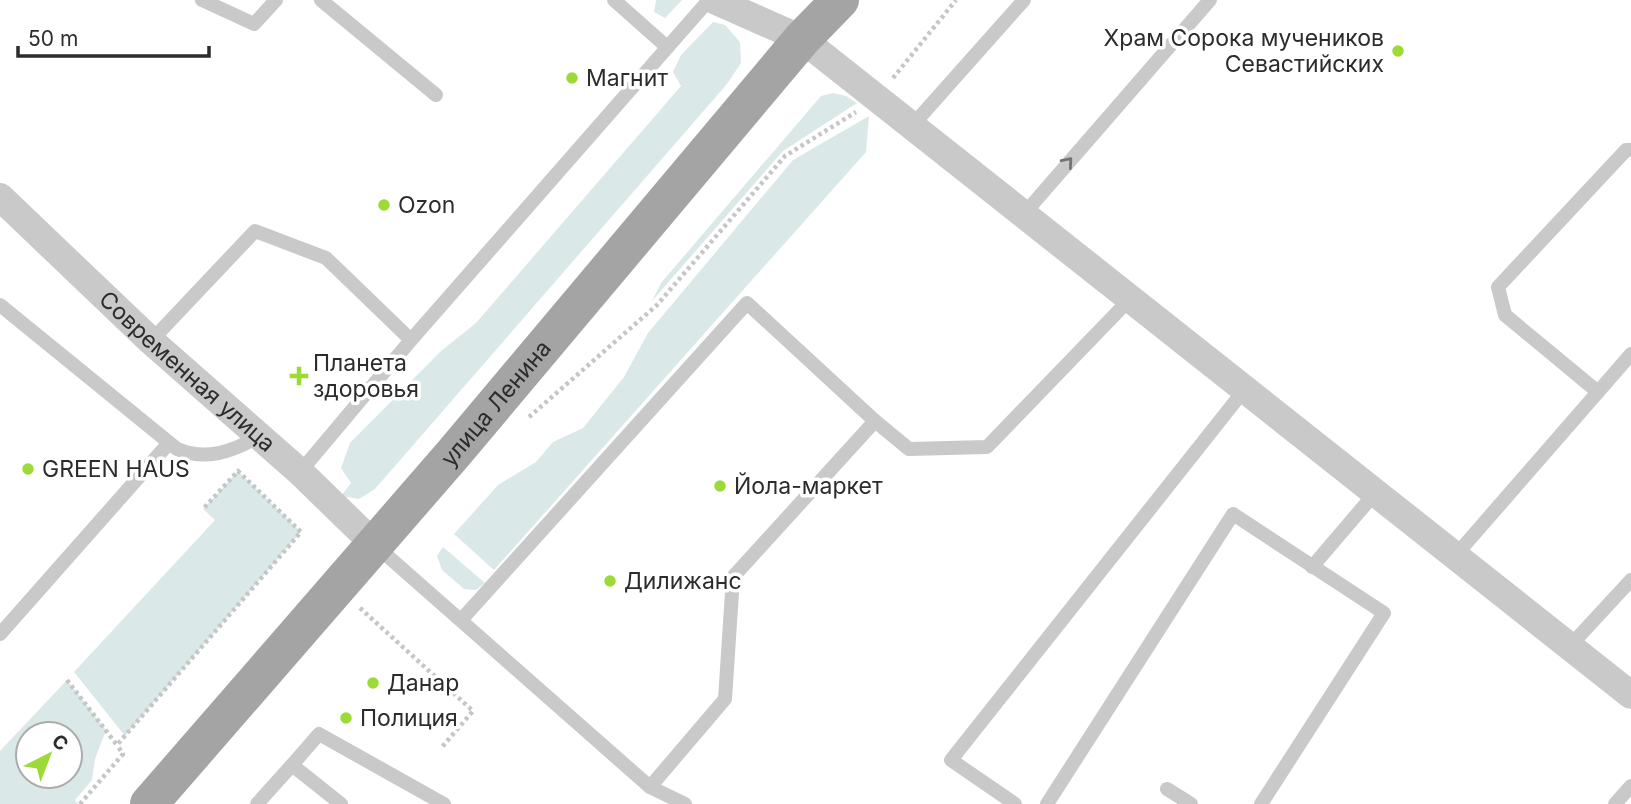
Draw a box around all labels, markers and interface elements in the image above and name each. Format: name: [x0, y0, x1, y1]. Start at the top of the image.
scale bar: [18, 14, 208, 58]
place label: Храм Сорока мучеников Севастийских: [1103, 24, 1384, 78]
text: 50 m: [28, 26, 78, 51]
marker: Храм Сорока мучеников Севастийских: [1390, 43, 1406, 59]
place label: Магнит: [586, 64, 668, 92]
marker: Магнит: [564, 70, 580, 86]
one-way arrow: [1060, 158, 1072, 171]
place label: Ozon: [398, 191, 455, 219]
marker: Ozon: [376, 197, 392, 213]
street label: Современная улица: [93, 285, 281, 458]
street label: улица Ленина: [435, 334, 557, 472]
place label: Планета здоровья: [313, 349, 419, 403]
marker: Планета здоровья: [291, 368, 307, 384]
place label: GREEN HAUS: [42, 455, 190, 483]
marker: GREEN HAUS: [20, 461, 36, 477]
place label: Йола-маркет: [734, 472, 883, 500]
marker: Йола-маркет: [712, 478, 728, 494]
place label: Дилижанс: [624, 567, 742, 595]
marker: Дилижанс: [602, 573, 618, 589]
place label: Данар: [387, 669, 459, 697]
marker: Данар: [365, 675, 381, 691]
place label: Полиция: [360, 704, 458, 732]
marker: Полиция: [338, 710, 354, 726]
north arrow: [14, 720, 84, 790]
text: С: [47, 729, 73, 756]

